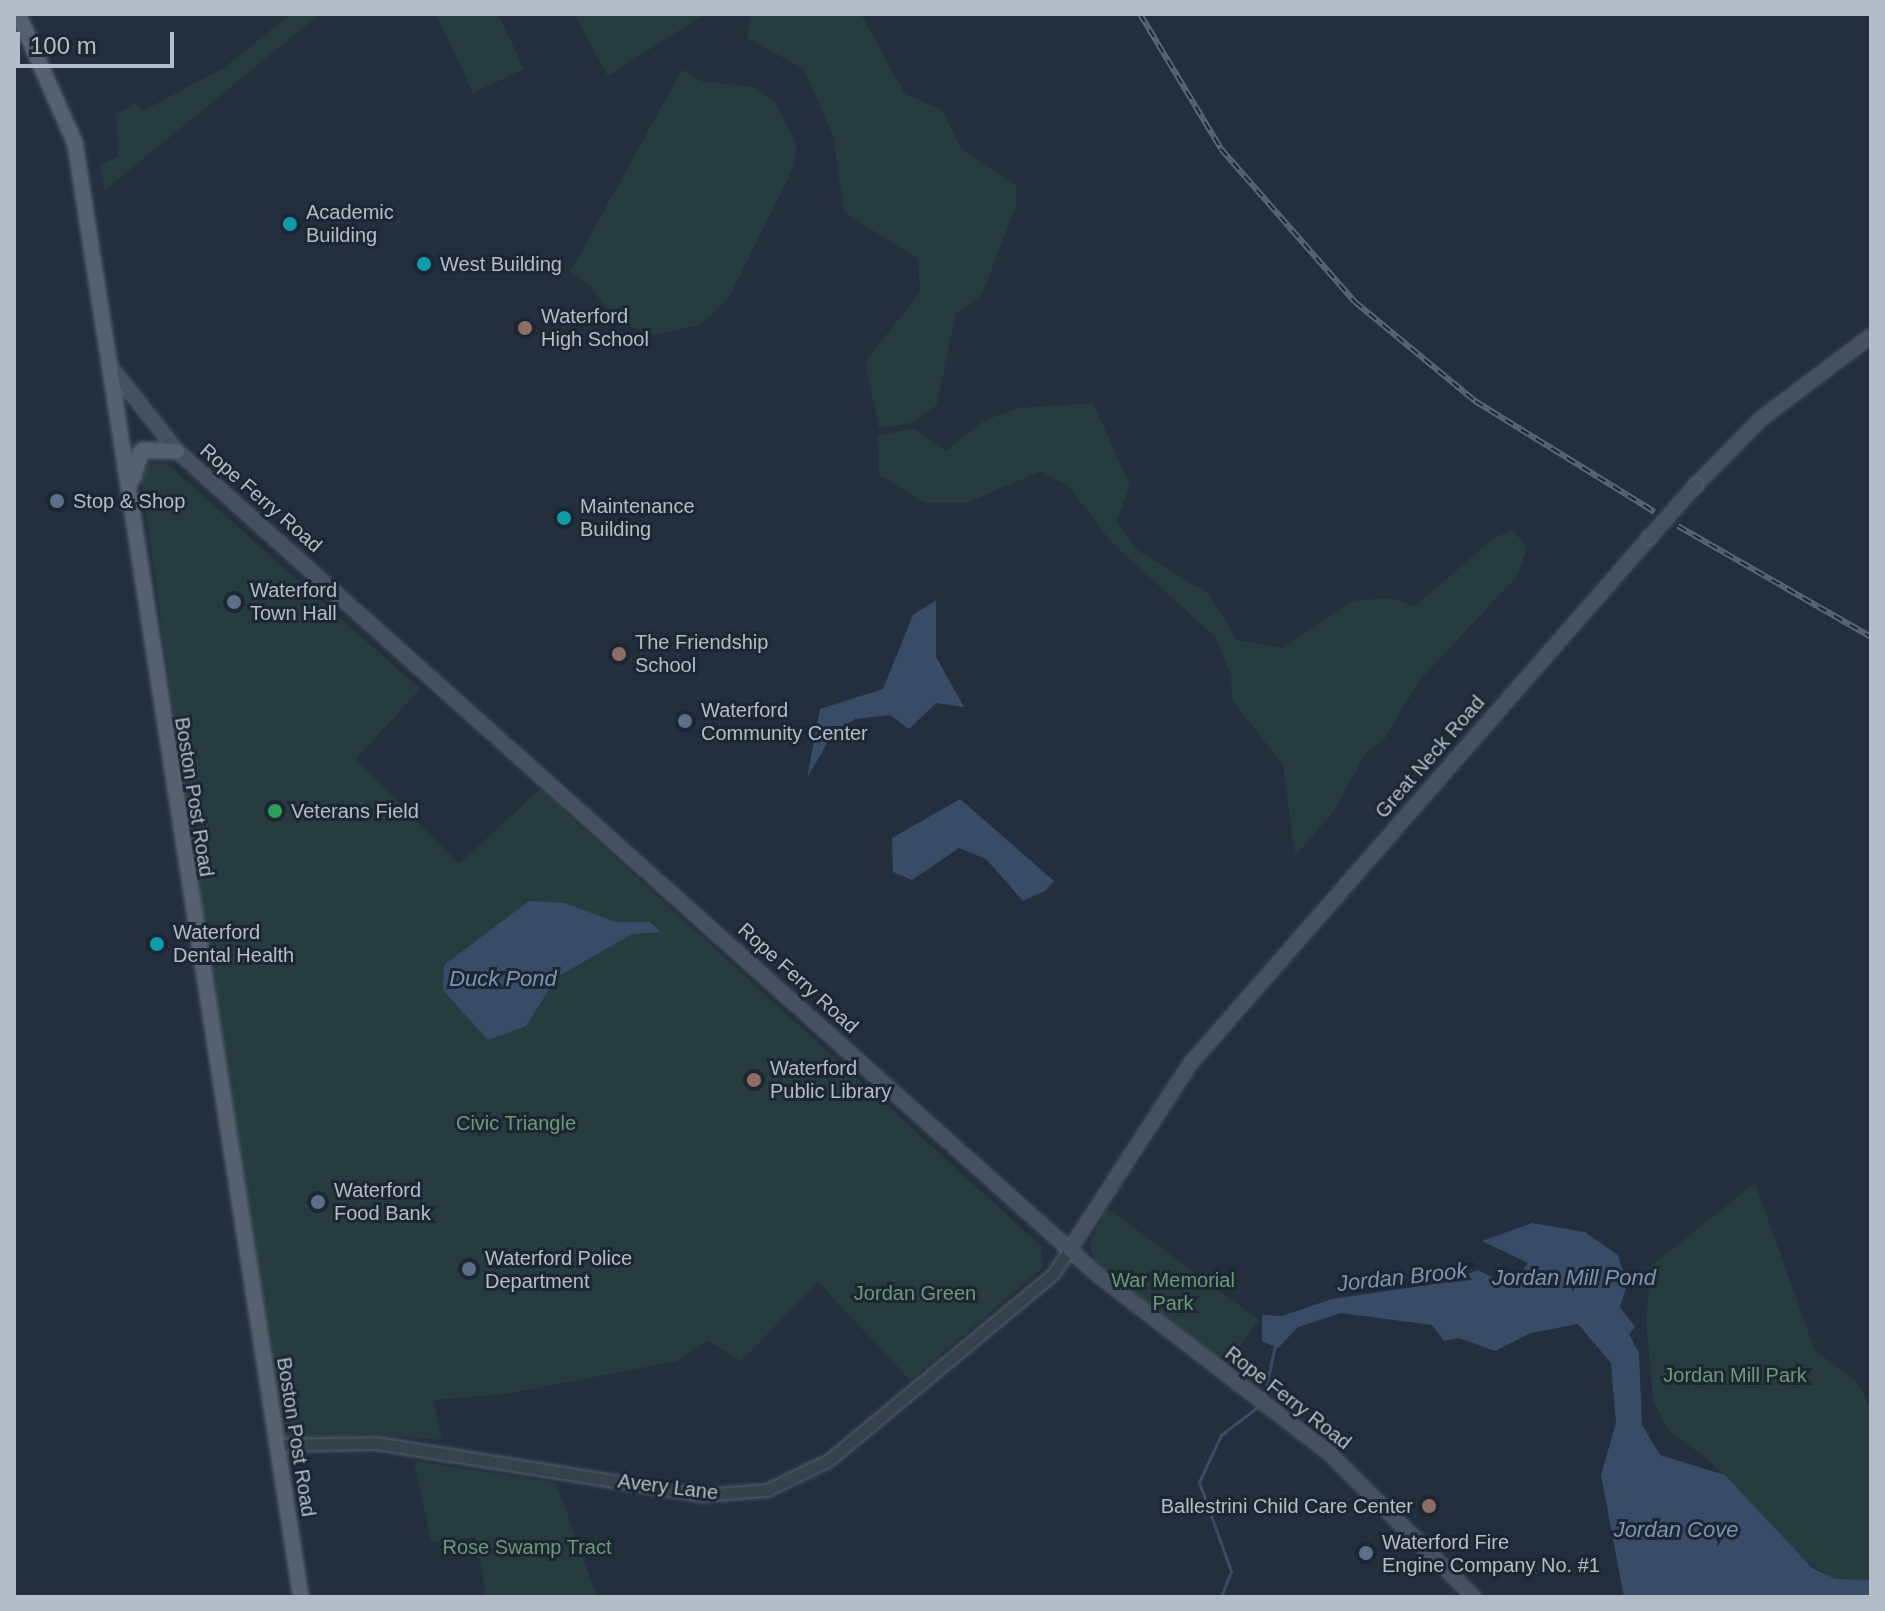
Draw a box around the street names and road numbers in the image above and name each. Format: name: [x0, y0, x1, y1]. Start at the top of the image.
street label: Rope Ferry Road: [195, 439, 327, 557]
street label: Great Neck Road: [1370, 691, 1490, 823]
street label: Boston Post Road: [170, 716, 218, 878]
street label: Rope Ferry Road: [733, 918, 863, 1038]
street label: Rope Ferry Road: [1220, 1341, 1356, 1455]
street label: Boston Post Road: [272, 1356, 320, 1518]
street label: Avery Lane: [617, 1469, 719, 1505]

